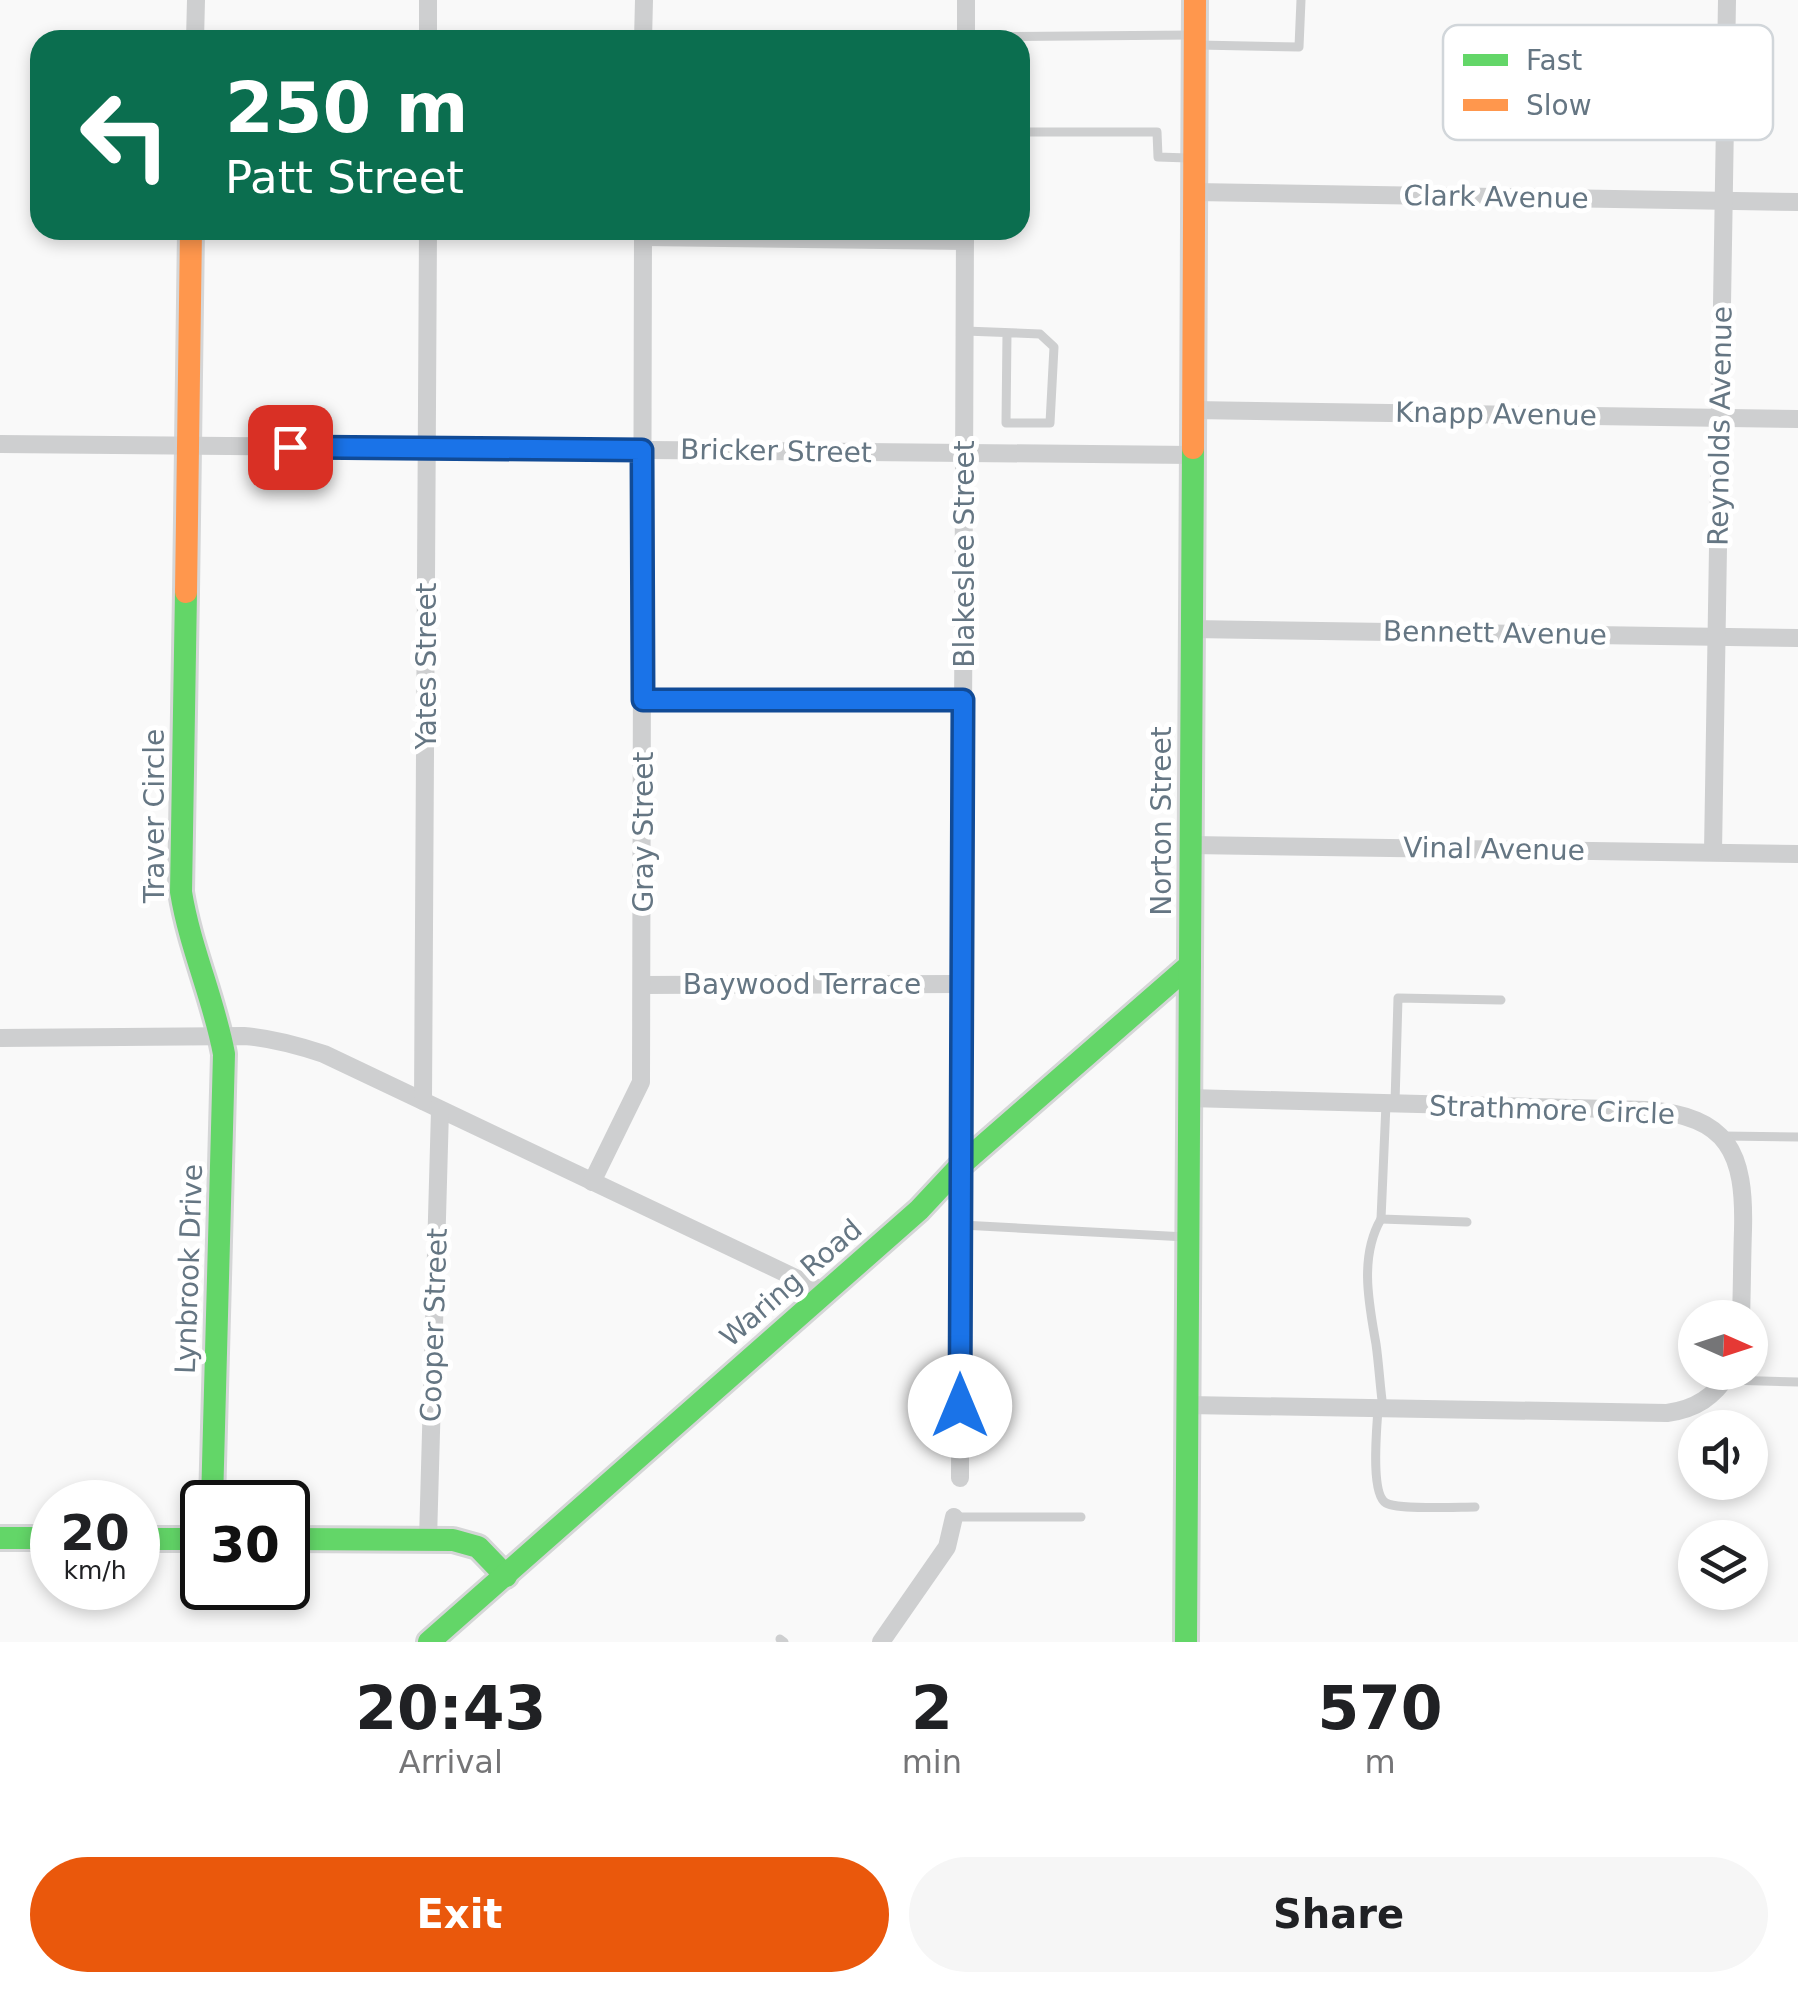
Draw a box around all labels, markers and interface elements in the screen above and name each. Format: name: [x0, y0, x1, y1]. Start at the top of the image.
legend: [1443, 25, 1773, 140]
text: Fast: [1526, 44, 1582, 77]
text: 250 m: [225, 67, 468, 149]
icon: left: [60, 70, 190, 200]
text: Slow: [1526, 89, 1592, 122]
text: Patt Street: [225, 151, 464, 204]
street label: Clark Avenue: [1403, 179, 1589, 215]
street label: Reynolds Avenue: [1701, 306, 1739, 546]
street label: Knapp Avenue: [1395, 396, 1597, 432]
pin: [248, 405, 333, 490]
icon: arrive: [263, 420, 318, 475]
street label: Bricker Street: [680, 433, 872, 469]
street label: Blakeslee Street: [948, 440, 981, 668]
street label: Yates Street: [410, 582, 443, 751]
street label: Bennett Avenue: [1383, 615, 1607, 651]
street label: Norton Street: [1145, 726, 1178, 916]
street label: Traver Circle: [138, 729, 171, 904]
street label: Gray Street: [627, 752, 660, 912]
street label: Vinal Avenue: [1403, 831, 1585, 867]
street label: Baywood Terrace: [683, 968, 921, 1001]
street label: Strathmore Circle: [1428, 1089, 1676, 1131]
street label: Lynbrook Drive: [169, 1163, 209, 1375]
street label: Waring Road: [713, 1212, 869, 1354]
street label: Cooper Street: [414, 1227, 454, 1423]
north arrow: [1678, 1300, 1768, 1390]
map controls: [1678, 1300, 1768, 1610]
position arrow: [908, 1354, 1012, 1458]
button: sound: [1678, 1410, 1768, 1500]
speed limit sign: 30: [180, 1480, 310, 1610]
text: 20: [60, 1504, 130, 1562]
button: layers: [1678, 1520, 1768, 1610]
text: km/h: [63, 1556, 127, 1585]
text: 20:43: [355, 1673, 546, 1743]
text: 2: [911, 1673, 953, 1743]
text: 570: [1317, 1673, 1443, 1743]
text: Arrival: [399, 1743, 503, 1781]
text: min: [902, 1743, 962, 1781]
text: m: [1364, 1743, 1396, 1781]
button: Exit: [30, 1857, 889, 1972]
button: Share: [909, 1857, 1768, 1972]

